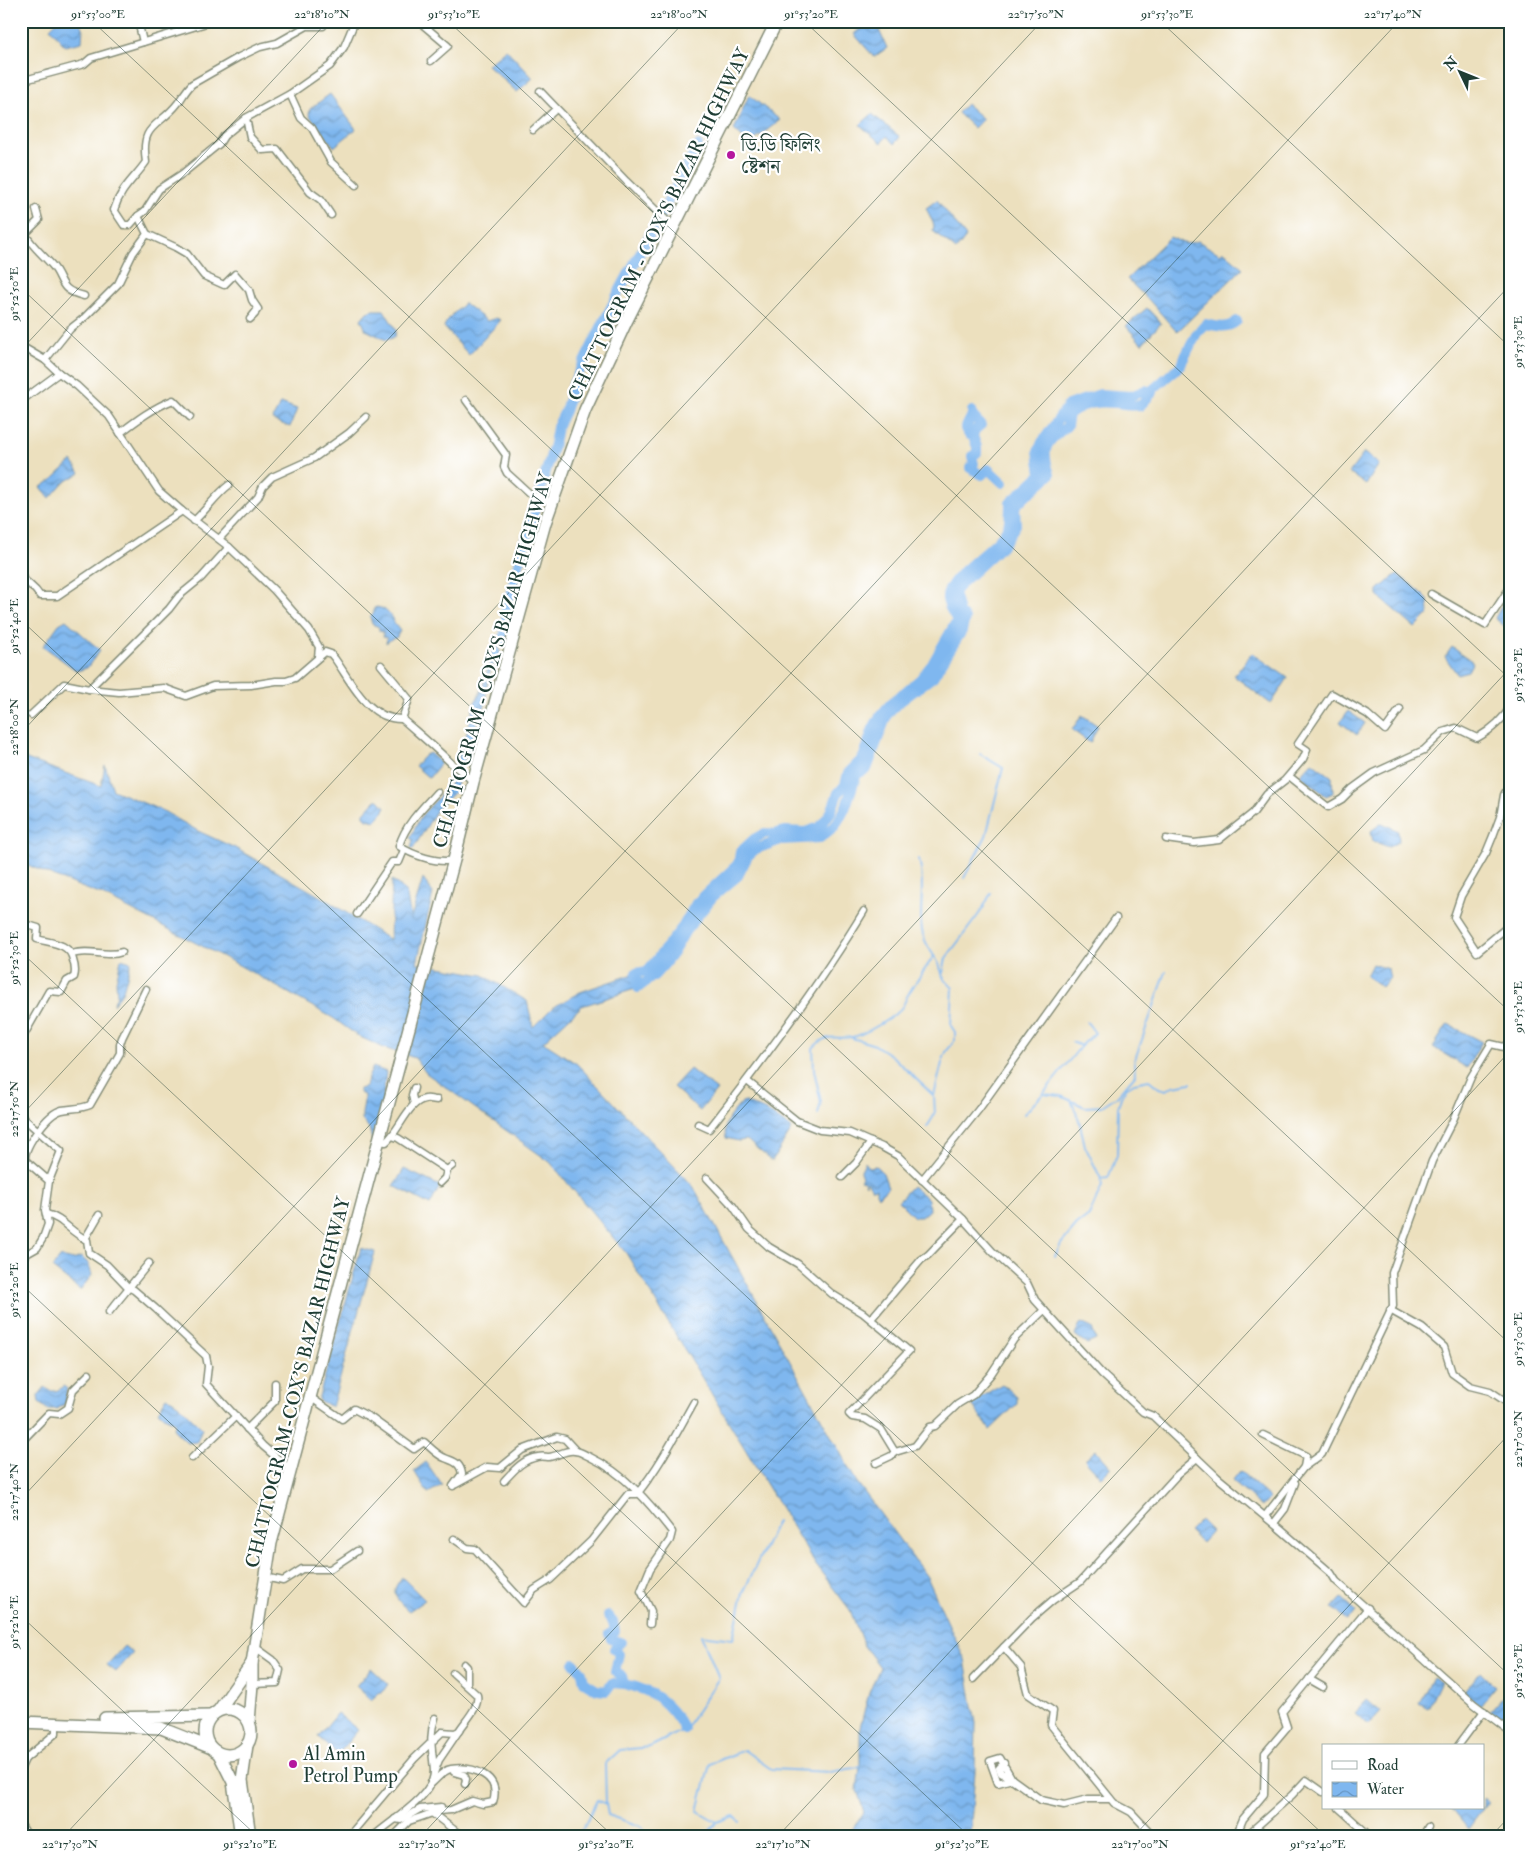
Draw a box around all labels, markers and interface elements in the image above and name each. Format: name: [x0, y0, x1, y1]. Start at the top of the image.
text: 91°53'00"E: [70, 7, 125, 22]
text: 22°18'10"N: [294, 7, 350, 22]
text: 91°53'10"E: [427, 7, 480, 22]
text: 22°18'00"N: [650, 7, 708, 22]
text: 91°53'20"E: [783, 7, 838, 22]
text: 22°17'50"N: [1008, 7, 1065, 22]
text: 91°53'30"E: [1140, 7, 1193, 22]
text: 22°17'40"N: [1364, 7, 1422, 22]
street label: CHATTOGRAM - COX'S BAZAR HIGHWAY: [563, 43, 756, 405]
north arrow: [1434, 48, 1484, 98]
text: N: [1440, 53, 1462, 75]
place label: ডি.ডি ফিলিং ষ্টেশন: [740, 133, 821, 179]
marker: ডি.ডি ফিলিং ষ্টেশন: [725, 149, 737, 161]
text: 91°52'50"E: [7, 267, 22, 322]
text: 91°53'30"E: [1511, 316, 1526, 369]
street label: CHATTOGRAM - COX'S BAZAR HIGHWAY: [428, 469, 558, 851]
text: 91°52'40"E: [7, 598, 22, 655]
text: 91°53'20"E: [1511, 648, 1526, 703]
text: 22°18'00"N: [7, 698, 22, 756]
text: 91°52'30"E: [7, 931, 22, 986]
text: 91°53'10"E: [1511, 981, 1526, 1034]
text: 22°17'50"N: [7, 1080, 22, 1137]
street label: CHATTOGRAM-COX'S BAZAR HIGHWAY: [240, 1193, 356, 1570]
text: 91°52'20"E: [7, 1262, 22, 1319]
text: 91°53'00"E: [1511, 1312, 1526, 1367]
text: 22°17'00"N: [1511, 1410, 1526, 1468]
text: 22°17'40"N: [7, 1463, 22, 1521]
text: 91°52'10"E: [7, 1595, 22, 1650]
text: 91°52'50"E: [1511, 1644, 1526, 1699]
place label: Al Amin Petrol Pump: [302, 1742, 398, 1789]
legend: [1322, 1744, 1484, 1810]
text: Road: [1367, 1756, 1399, 1775]
marker: Al Amin Petrol Pump: [287, 1758, 299, 1770]
text: Water: [1366, 1780, 1404, 1799]
text: 22°17'30"N: [42, 1837, 98, 1852]
text: 91°52'10"E: [222, 1837, 277, 1852]
text: 22°17'20"N: [398, 1837, 456, 1852]
text: 91°52'20"E: [577, 1837, 634, 1852]
text: 22°17'10"N: [755, 1837, 811, 1852]
text: 91°52'30"E: [934, 1837, 989, 1852]
text: 22°17'00"N: [1111, 1837, 1169, 1852]
text: 91°52'40"E: [1289, 1837, 1346, 1852]

